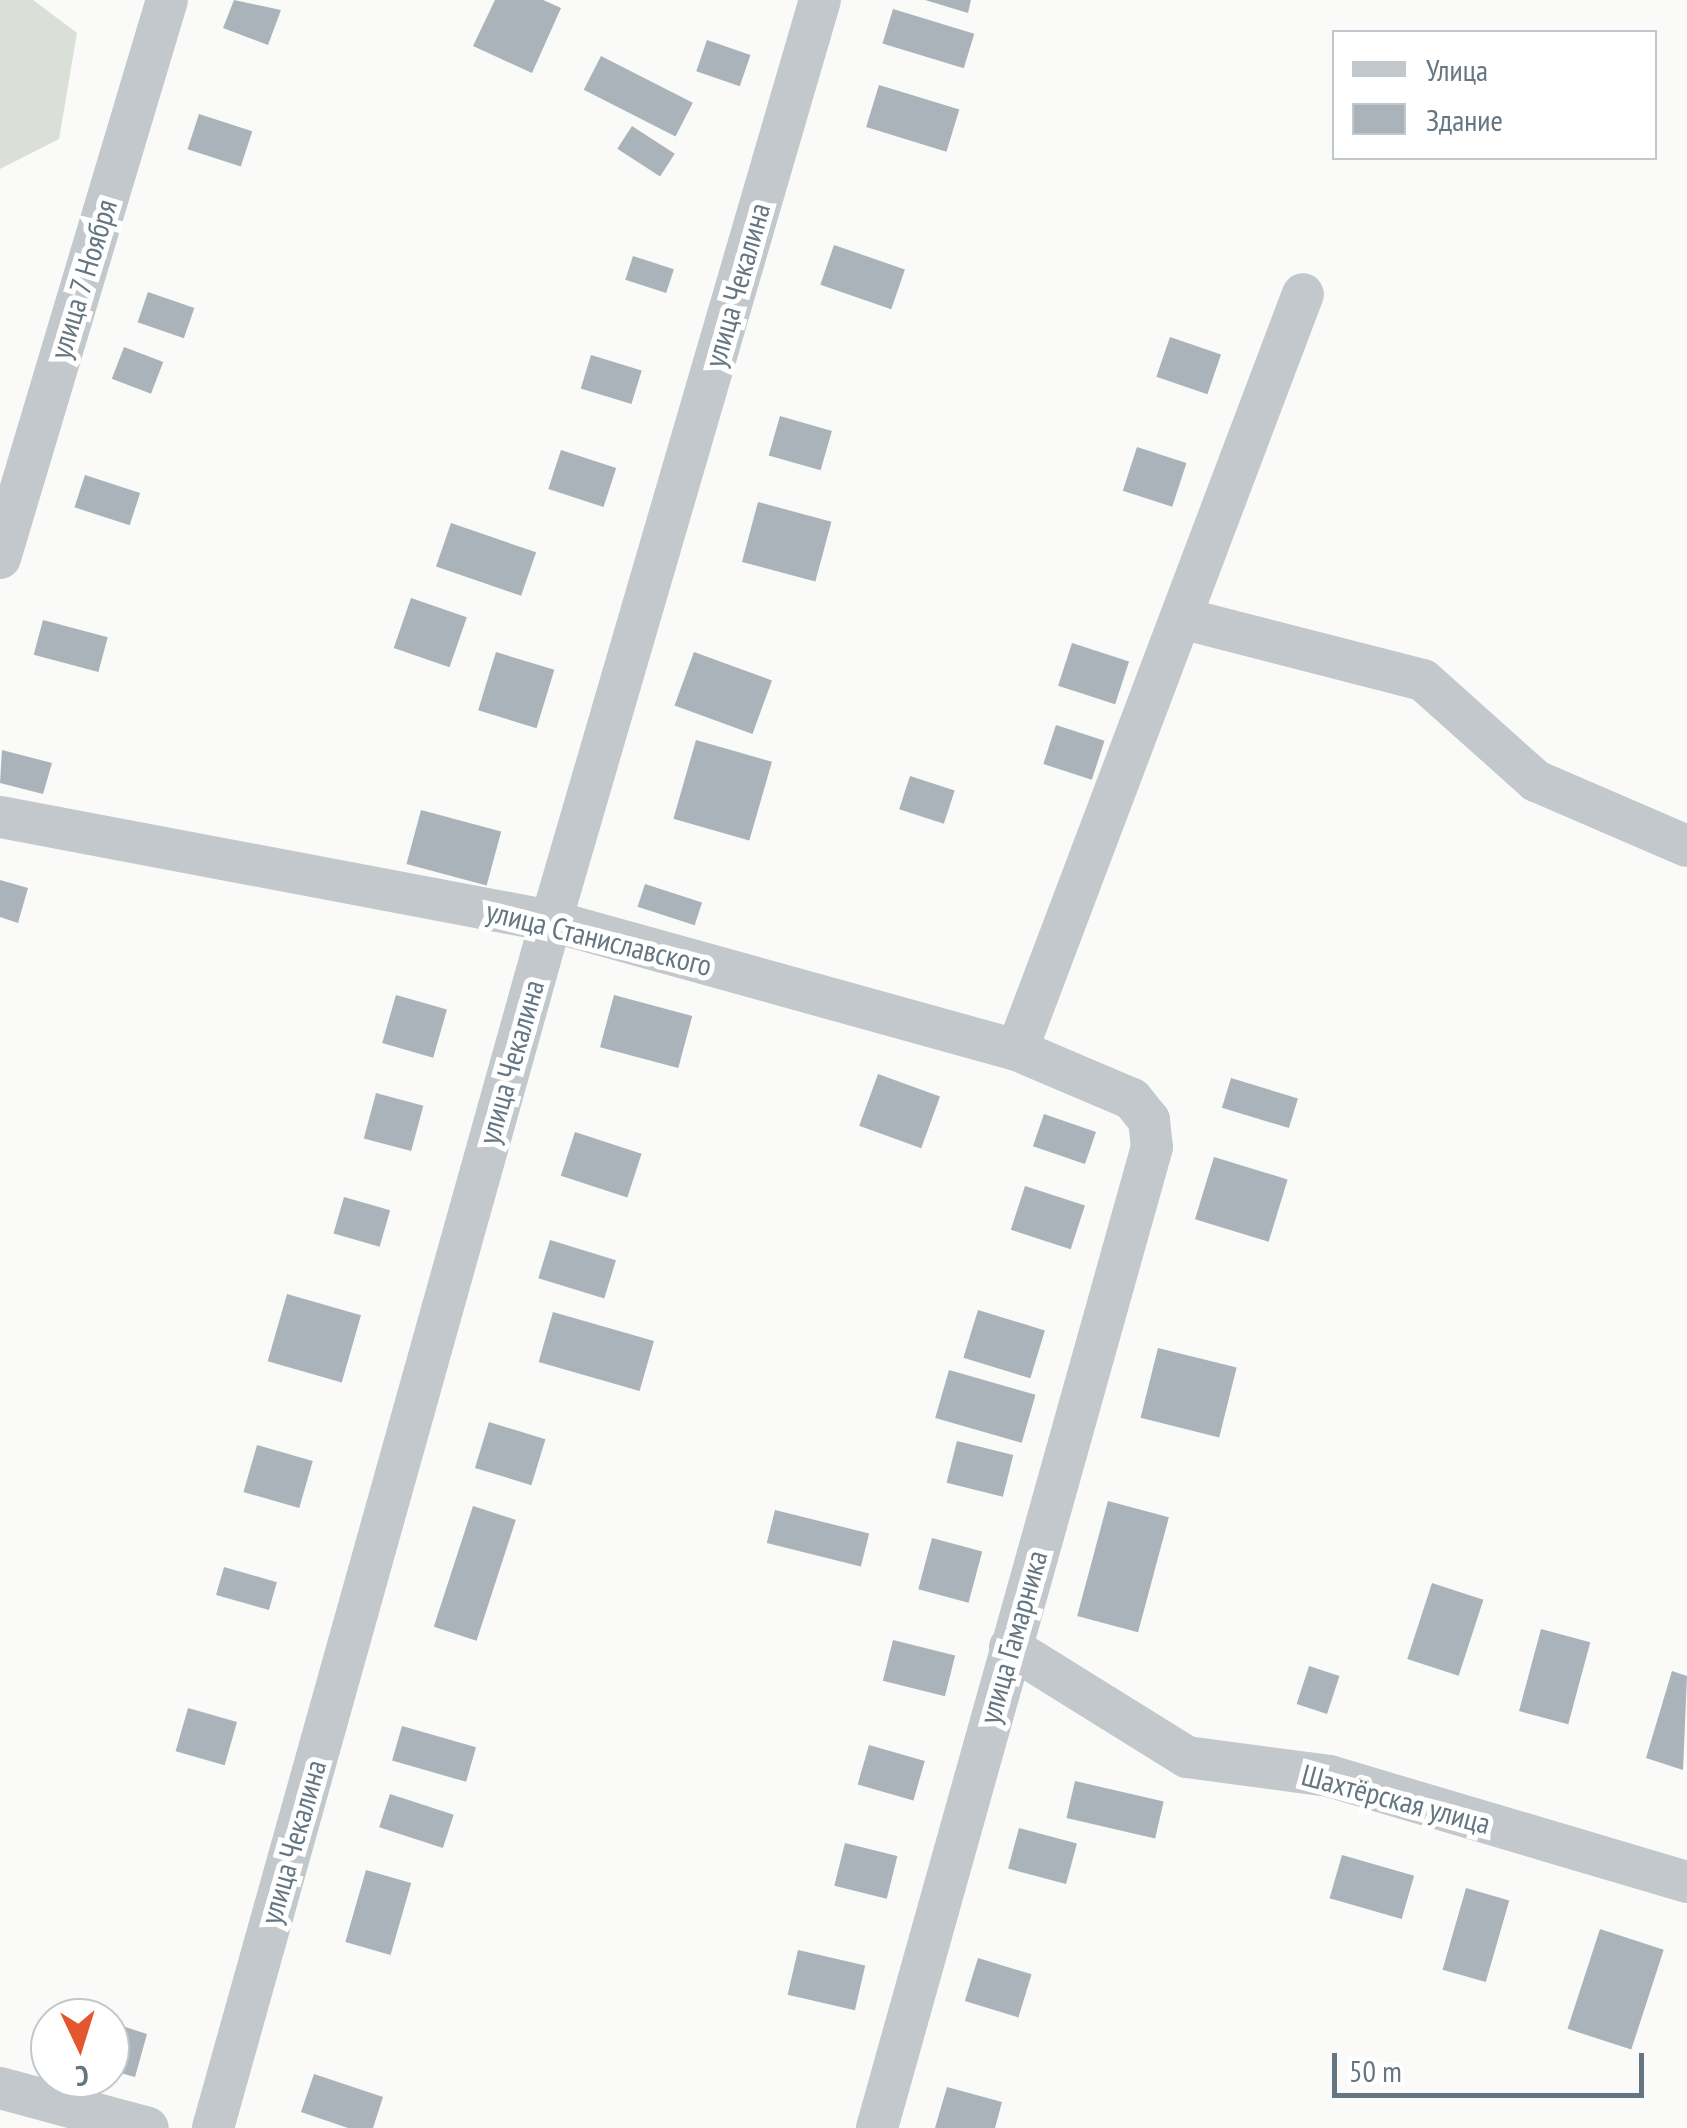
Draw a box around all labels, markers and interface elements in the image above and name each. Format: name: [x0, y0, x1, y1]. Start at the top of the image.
legend: [1332, 30, 1657, 160]
text: Улица: [1426, 50, 1488, 89]
text: Здание: [1426, 100, 1503, 139]
street label: улица 7 Ноября: [42, 194, 124, 364]
street label: улица Чекалина: [696, 199, 778, 371]
street label: улица Станиславского: [482, 893, 716, 983]
street label: улица Чекалина: [470, 976, 552, 1148]
street label: улица Гамарника: [971, 1546, 1055, 1728]
street label: улица Чекалина: [252, 1756, 334, 1928]
street label: Шахтёрская улица: [1298, 1757, 1494, 1841]
north arrow: [30, 1998, 130, 2098]
scale bar: [1337, 2033, 1650, 2095]
text: 50 m: [1349, 2051, 1402, 2090]
text: С: [74, 2058, 90, 2095]

